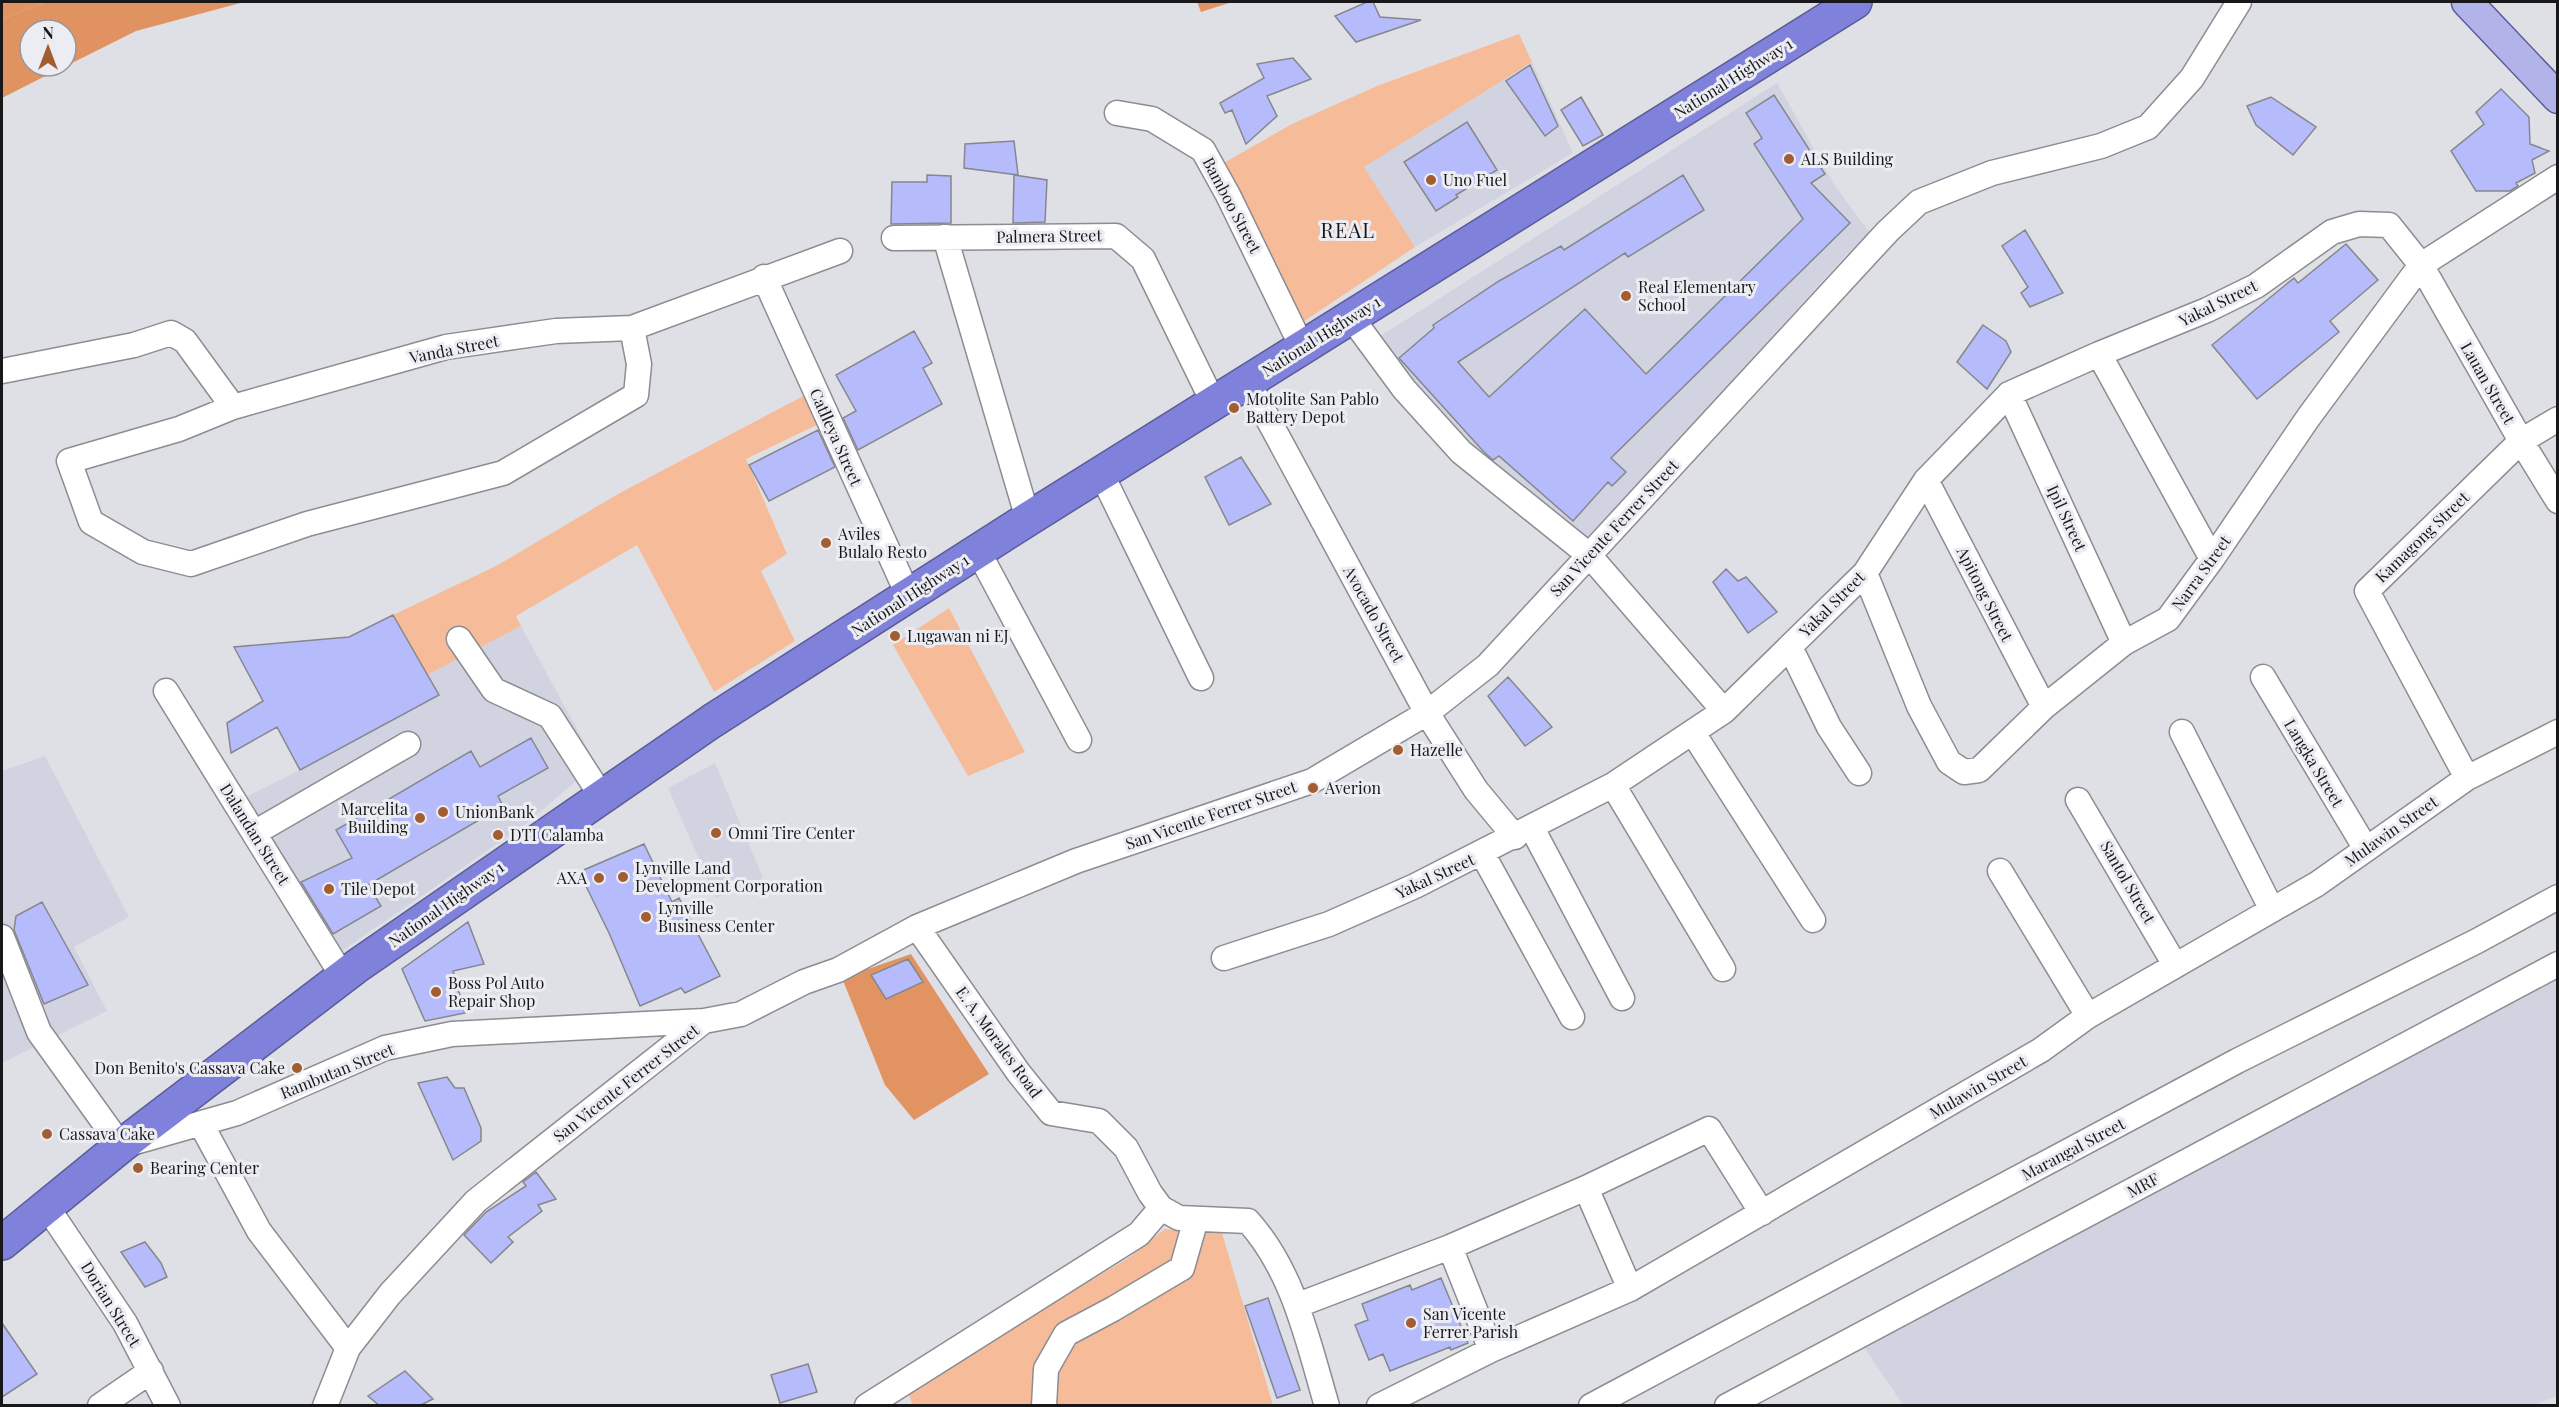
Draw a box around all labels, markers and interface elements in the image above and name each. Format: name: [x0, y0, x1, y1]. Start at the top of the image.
north arrow: [18, 18, 78, 78]
text: N: [42, 22, 54, 43]
street label: National Highway 1: [1669, 33, 1796, 123]
place label: ALS Building: [1800, 148, 1894, 169]
marker: ALS Building: [1782, 152, 1796, 166]
street label: Bamboo Street: [1198, 153, 1267, 257]
place label: Uno Fuel: [1443, 169, 1507, 190]
marker: Uno Fuel: [1424, 173, 1438, 187]
district label: REAL: [1320, 216, 1376, 243]
street label: Palmera Street: [996, 224, 1102, 247]
street label: Yakal Street: [2174, 274, 2261, 331]
place label: Real Elementary School: [1638, 276, 1756, 315]
marker: Real Elementary School: [1619, 289, 1633, 303]
street label: National Highway 1: [1257, 291, 1384, 381]
street label: Vanda Street: [406, 329, 501, 368]
street label: Lauan Street: [2457, 338, 2520, 428]
street label: Catlleya Street: [806, 385, 867, 489]
place label: Motolite San Pablo Battery Depot: [1246, 388, 1379, 427]
marker: Motolite San Pablo Battery Depot: [1227, 401, 1241, 415]
street label: San Vicente Ferrer Street: [1545, 455, 1683, 601]
street label: Ipil Street: [2043, 481, 2092, 555]
street label: Kamagong Street: [2370, 486, 2473, 587]
place label: Aviles Bulalo Resto: [837, 523, 927, 562]
street label: Narra Street: [2166, 531, 2235, 614]
marker: Aviles Bulalo Resto: [819, 536, 833, 550]
street label: Apitong Street: [1952, 542, 2018, 645]
street label: National Highway 1: [847, 549, 973, 641]
street label: Avocado Street: [1339, 561, 1410, 666]
street label: Yakal Street: [1794, 566, 1869, 642]
place label: Lugawan ni EJ: [907, 625, 1009, 646]
marker: Lugawan ni EJ: [888, 629, 902, 643]
street label: Langka Street: [2280, 715, 2349, 811]
place label: Hazelle: [1410, 739, 1463, 760]
marker: Hazelle: [1391, 743, 1405, 757]
street label: San Vicente Ferrer Street: [1122, 775, 1300, 854]
place label: Averion: [1324, 777, 1381, 798]
street label: Dalandan Street: [216, 779, 295, 888]
marker: Averion: [1306, 781, 1320, 795]
street label: Mulawin Street: [2340, 791, 2442, 870]
place label: Marcelita Building: [341, 798, 409, 837]
place label: UnionBank: [455, 801, 535, 822]
marker: UnionBank: [436, 805, 450, 819]
marker: Marcelita Building: [413, 811, 427, 825]
place label: Omni Tire Center: [728, 822, 855, 843]
place label: DTI Calamba: [510, 824, 604, 845]
marker: Omni Tire Center: [709, 826, 723, 840]
marker: DTI Calamba: [491, 828, 505, 842]
street label: Santol Street: [2096, 837, 2161, 927]
street label: Yakal Street: [1391, 848, 1478, 903]
street label: National Highway 1: [384, 856, 508, 951]
place label: Lynville Land Development Corporation: [635, 857, 823, 896]
place label: AXA: [556, 867, 588, 888]
marker: Lynville Land Development Corporation: [616, 870, 630, 884]
marker: AXA: [592, 871, 606, 885]
place label: Tile Depot: [341, 878, 416, 899]
marker: Tile Depot: [322, 882, 336, 896]
place label: Lynville Business Center: [658, 897, 775, 936]
marker: Lynville Business Center: [639, 910, 653, 924]
place label: Boss Pol Auto Repair Shop: [448, 972, 544, 1011]
street label: E. A. Morales Road: [952, 982, 1047, 1102]
marker: Boss Pol Auto Repair Shop: [429, 985, 443, 999]
street label: San Vicente Ferrer Street: [548, 1019, 703, 1146]
street label: Rambutan Street: [277, 1038, 397, 1103]
street label: Mulawin Street: [1925, 1050, 2030, 1123]
place label: Don Benito's Cassava Cake: [94, 1057, 285, 1078]
marker: Don Benito's Cassava Cake: [290, 1061, 304, 1075]
street label: Marangal Street: [2017, 1112, 2128, 1185]
place label: Cassava Cake: [59, 1123, 155, 1144]
marker: Cassava Cake: [40, 1127, 54, 1141]
place label: Bearing Center: [150, 1157, 259, 1178]
marker: Bearing Center: [131, 1161, 145, 1175]
street label: MRF: [2123, 1167, 2162, 1202]
street label: Dorian Street: [77, 1257, 146, 1351]
place label: San Vicente Ferrer Parish: [1423, 1303, 1519, 1342]
marker: San Vicente Ferrer Parish: [1404, 1316, 1418, 1330]

